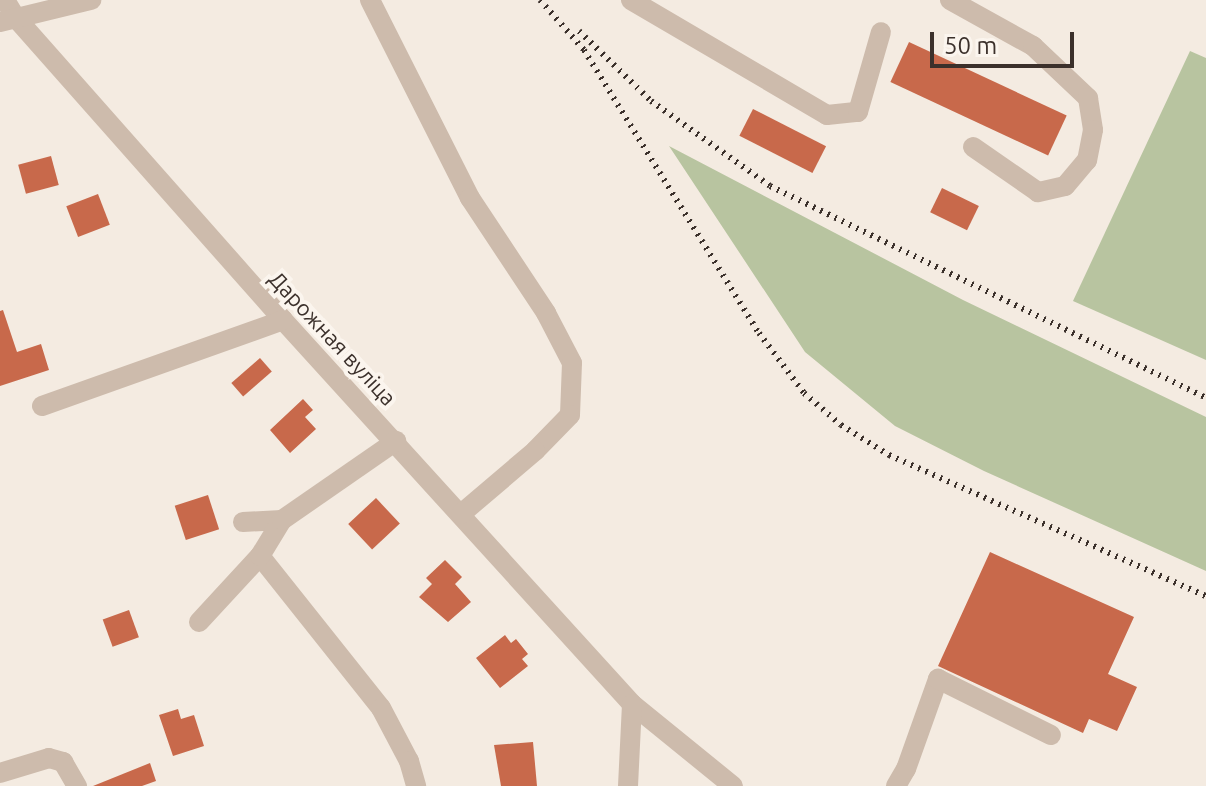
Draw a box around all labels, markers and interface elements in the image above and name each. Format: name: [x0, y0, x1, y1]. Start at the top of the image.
scale bar: [934, 16, 1078, 66]
text: 50 m: [944, 32, 997, 59]
street label: Дарожная вуліца: [264, 265, 402, 411]

